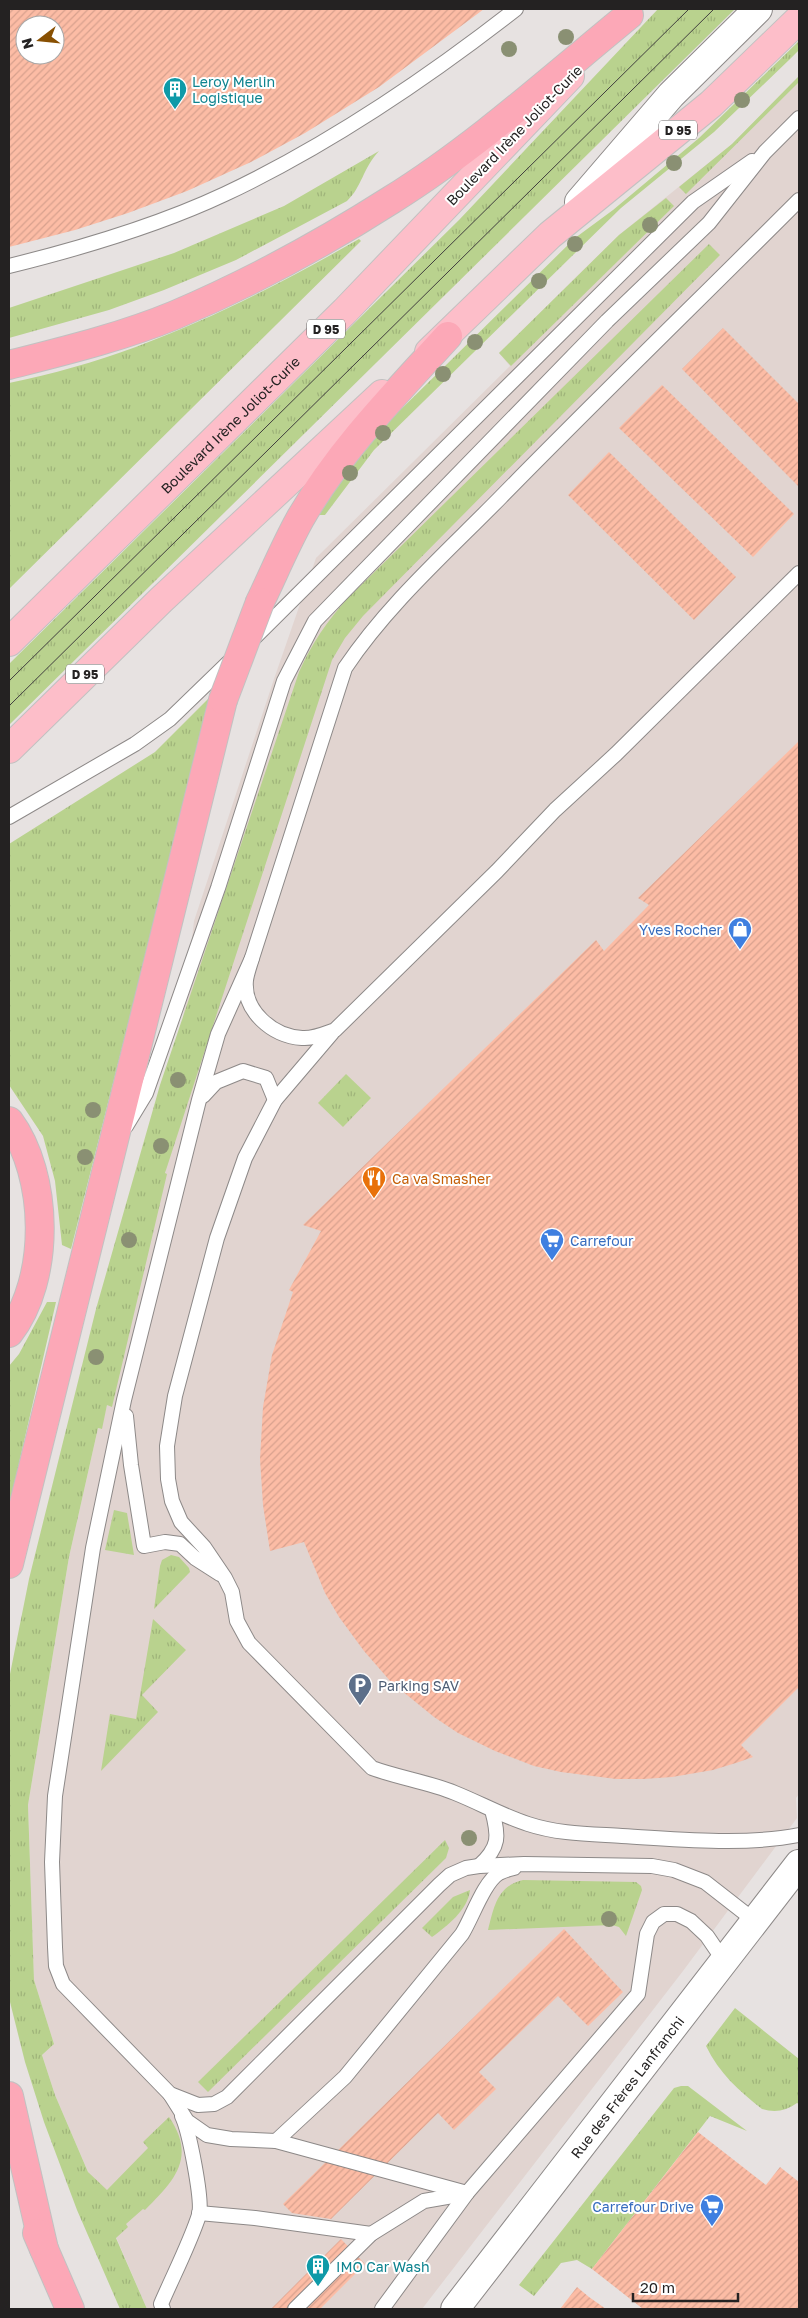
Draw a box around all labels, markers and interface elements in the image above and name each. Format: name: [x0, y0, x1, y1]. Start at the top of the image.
north arrow: [15, 15, 65, 65]
text: N: [17, 36, 37, 51]
street label: Boulevard Irène Joliot-Curie: [443, 61, 585, 209]
place label: Leroy Merlin Logistique: [192, 73, 275, 106]
building icon: Leroy Merlin Logistique: [162, 76, 188, 110]
road number: D 95: [659, 120, 697, 140]
road number: D 95: [307, 320, 345, 338]
street label: Boulevard Irène Joliot-Curie: [157, 352, 303, 497]
road number: D 95: [66, 664, 104, 684]
shop icon: Yves Rocher: [727, 916, 753, 950]
place label: Yves Rocher: [639, 921, 723, 938]
restaurant icon: Ca va Smasher: [361, 1165, 387, 1199]
place label: Ca va Smasher: [392, 1170, 491, 1187]
supermarket icon: Carrefour: [539, 1227, 565, 1261]
place label: Carrefour: [570, 1232, 634, 1249]
parking icon: Parking SAV: [347, 1672, 373, 1706]
place label: Parking SAV: [378, 1677, 460, 1694]
street label: Rue des Frères Lanfranchi: [567, 2012, 687, 2161]
supermarket icon: Carrefour Drive: [699, 2193, 725, 2227]
place label: Carrefour Drive: [592, 2198, 694, 2215]
building icon: IMO Car Wash: [305, 2253, 331, 2287]
place label: IMO Car Wash: [336, 2258, 430, 2275]
scale bar: [633, 2270, 738, 2302]
text: 20 m: [640, 2278, 675, 2296]

